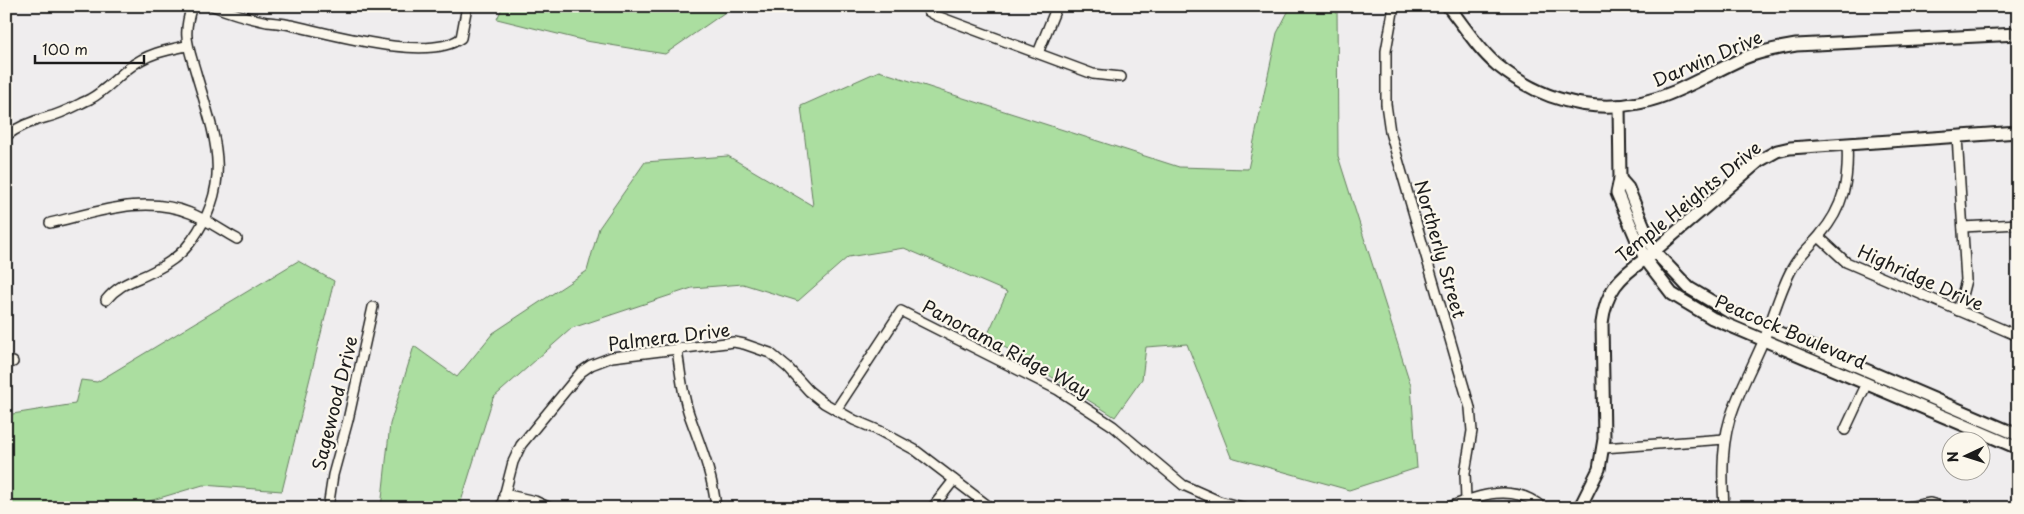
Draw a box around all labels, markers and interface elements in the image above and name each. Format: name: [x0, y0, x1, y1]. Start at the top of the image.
street label: Darwin Drive: [1648, 23, 1766, 93]
scale bar: [35, 32, 144, 64]
text: 100 m: [42, 37, 88, 60]
street label: Temple Heights Drive: [1609, 134, 1767, 268]
street label: Northerly Street: [1408, 177, 1474, 321]
street label: Highridge Drive: [1854, 237, 1988, 317]
street label: Peacock Boulevard: [1711, 287, 1871, 375]
street label: Panorama Ridge Way: [918, 292, 1096, 404]
street label: Palmera Drive: [606, 315, 732, 357]
street label: Sagewood Drive: [304, 333, 364, 473]
north arrow: [1942, 432, 1992, 482]
text: N: [1942, 451, 1963, 463]

